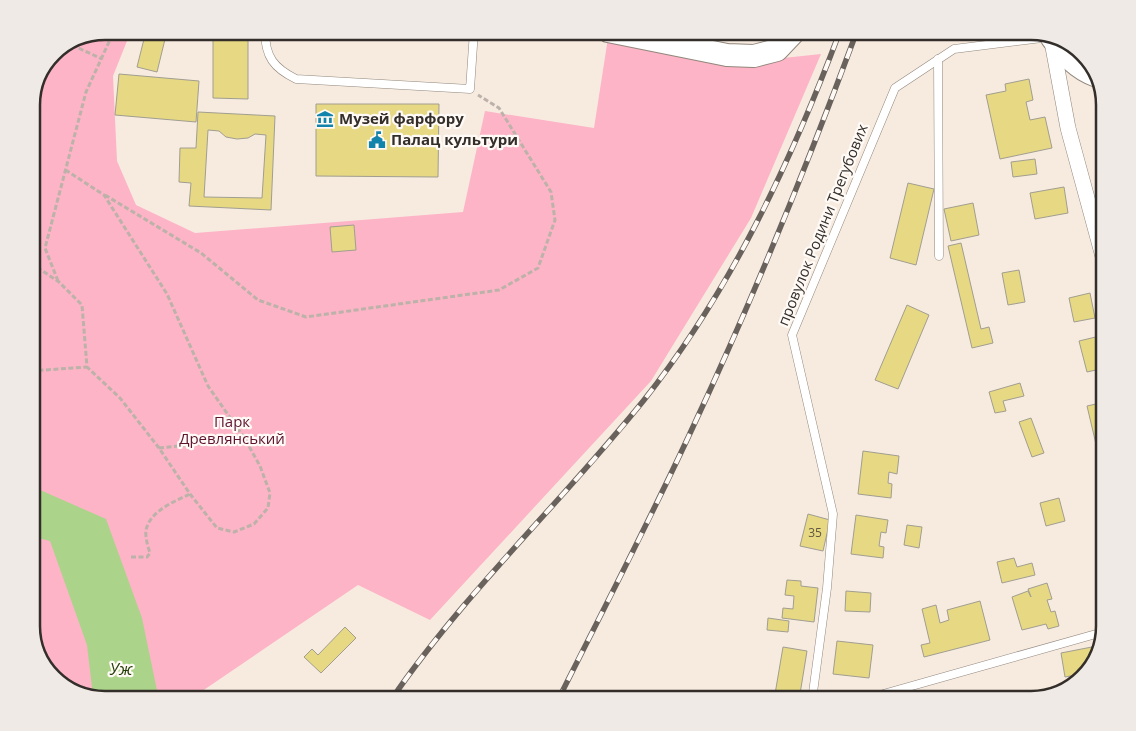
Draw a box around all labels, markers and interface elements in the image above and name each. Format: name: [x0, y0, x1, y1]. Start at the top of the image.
place label: Музей фарфору: [339, 108, 464, 128]
museum icon: Музей фарфору: [315, 109, 335, 129]
street label: провулок Родини Трегубових: [772, 121, 872, 328]
place label: Палац культури: [391, 129, 518, 149]
public building icon: Палац культури: [367, 130, 387, 150]
park label: Парк Древлянський: [179, 411, 285, 448]
house number: 35: [808, 524, 822, 541]
water label: Уж: [109, 658, 133, 680]

